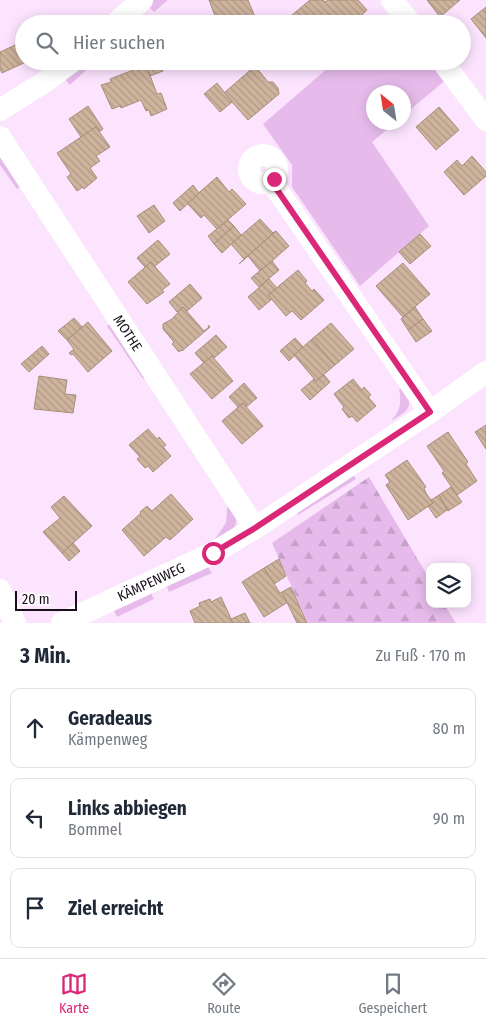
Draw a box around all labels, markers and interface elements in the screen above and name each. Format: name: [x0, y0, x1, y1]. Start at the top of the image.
search box: [15, 15, 471, 70]
icon: search: [33, 29, 61, 57]
text: Hier suchen: [73, 31, 165, 54]
north arrow: [366, 85, 411, 130]
route end: [263, 168, 286, 191]
street label: MOTHE: [110, 312, 146, 355]
route start: [202, 542, 225, 565]
street label: KÄMPENWEG: [115, 559, 187, 605]
map controls: [426, 563, 471, 608]
button: layers: [426, 563, 471, 608]
scale bar: [15, 588, 78, 611]
text: 20 m: [22, 591, 50, 608]
text: 3 Min.: [20, 643, 71, 669]
text: Zu Fuß · 170 m: [375, 646, 466, 665]
text: Geradeaus: [68, 707, 152, 730]
icon: ahead: [21, 714, 49, 742]
text: 80 m: [433, 719, 465, 738]
text: Kämpenweg: [68, 730, 147, 749]
text: Links abbiegen: [68, 797, 187, 820]
icon: left: [21, 804, 49, 832]
text: 90 m: [433, 809, 465, 828]
text: Bommel: [68, 820, 122, 839]
icon: arrive: [21, 894, 49, 922]
text: Ziel erreicht: [68, 897, 164, 920]
tab: Karte: [59, 970, 89, 1017]
tab: Route: [207, 970, 241, 1017]
tab: Gespeichert: [358, 970, 427, 1017]

